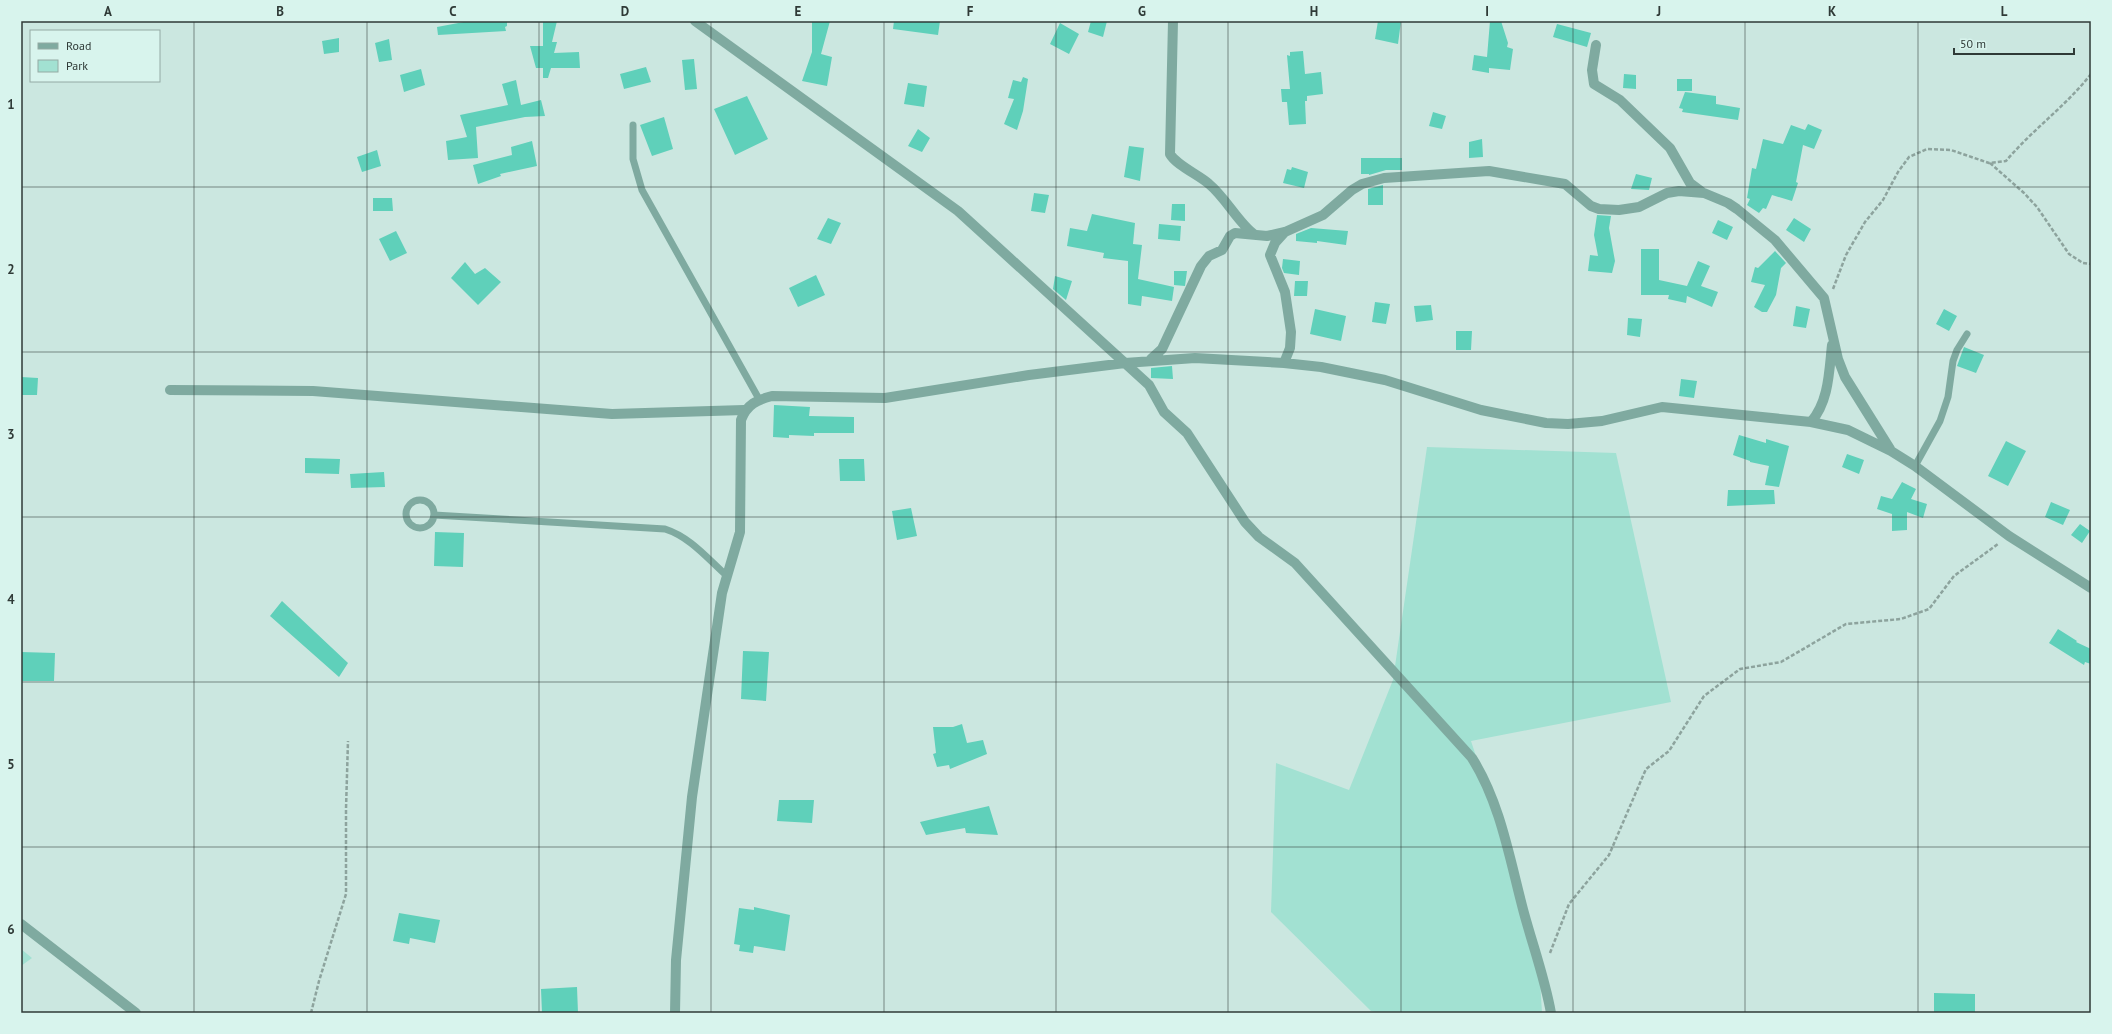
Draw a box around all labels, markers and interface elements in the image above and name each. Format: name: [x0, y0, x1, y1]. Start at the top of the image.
text: A: [104, 3, 112, 20]
text: B: [276, 3, 284, 20]
text: C: [449, 3, 457, 20]
text: D: [621, 3, 629, 20]
text: E: [795, 3, 802, 20]
text: F: [967, 3, 974, 20]
text: G: [1138, 3, 1146, 20]
text: H: [1310, 3, 1318, 20]
text: I: [1485, 3, 1489, 20]
text: J: [1656, 3, 1661, 20]
text: K: [1828, 3, 1836, 20]
text: L: [2001, 3, 2008, 20]
legend: [30, 30, 160, 82]
scale bar: [1954, 30, 2074, 56]
text: 50 m: [1960, 36, 1986, 51]
text: Road: [66, 38, 91, 53]
text: Park: [66, 58, 88, 73]
text: 1: [7, 96, 15, 113]
text: 2: [7, 261, 15, 278]
text: 3: [7, 426, 15, 443]
text: 4: [7, 591, 15, 608]
text: 5: [7, 756, 15, 773]
text: 6: [7, 921, 15, 938]

